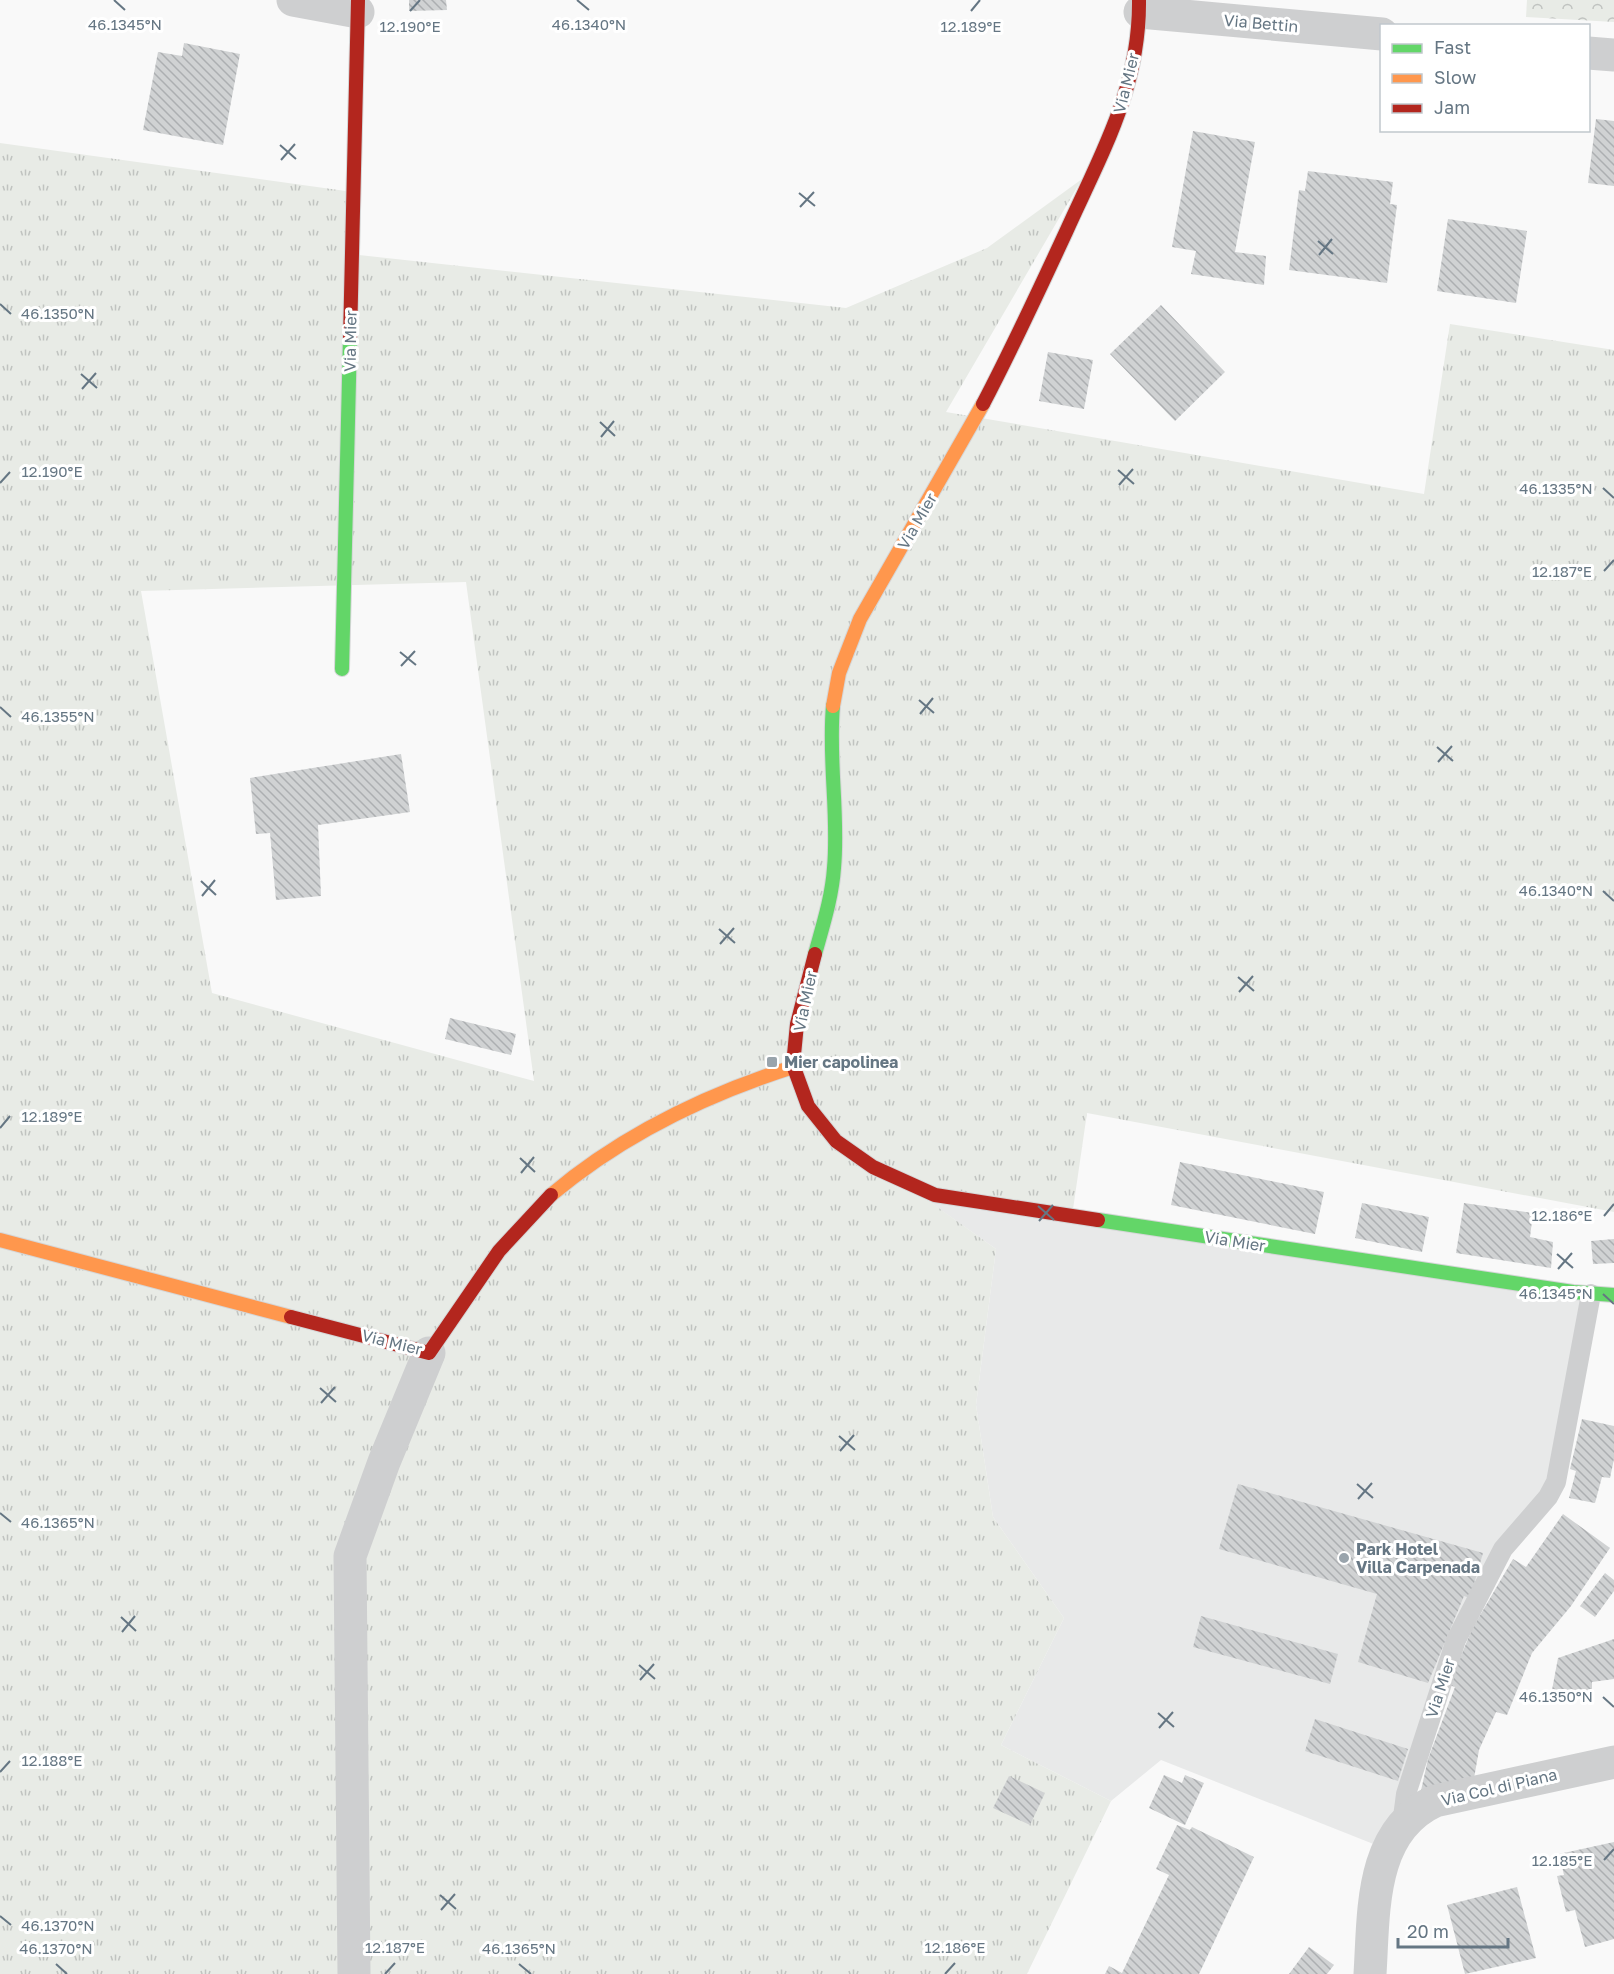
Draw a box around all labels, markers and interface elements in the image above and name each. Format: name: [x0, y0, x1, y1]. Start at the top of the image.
street label: Via Bettin: [1223, 10, 1299, 36]
text: 46.1345°N: [88, 15, 162, 33]
text: 46.1340°N: [552, 15, 626, 33]
text: 12.190°E: [379, 17, 441, 35]
text: 12.189°E: [941, 17, 1001, 35]
legend: [1380, 24, 1590, 132]
text: Fast: [1434, 36, 1471, 58]
street label: Via Mier: [1109, 51, 1143, 115]
text: Slow: [1434, 66, 1477, 88]
text: Jam: [1434, 96, 1470, 118]
text: 46.1350°N: [21, 304, 95, 322]
street label: Via Mier: [339, 310, 361, 372]
text: 12.190°E: [21, 462, 83, 480]
text: 46.1335°N: [1519, 479, 1593, 497]
street label: Via Mier: [893, 489, 941, 553]
text: 12.187°E: [1532, 562, 1592, 580]
text: 46.1355°N: [21, 707, 95, 725]
text: 46.1340°N: [1519, 881, 1593, 899]
street label: Via Mier: [789, 969, 821, 1033]
place label: Mier capolinea: [784, 1052, 898, 1072]
marker: Mier capolinea: [765, 1055, 779, 1069]
text: 12.189°E: [22, 1107, 82, 1125]
text: 12.186°E: [1532, 1206, 1592, 1224]
street label: Via Mier: [1203, 1226, 1267, 1256]
text: 46.1345°N: [1519, 1284, 1593, 1302]
street label: Via Mier: [360, 1325, 424, 1359]
text: 46.1365°N: [21, 1513, 95, 1531]
place label: Park Hotel Villa Carpenada: [1356, 1539, 1480, 1577]
marker: Park Hotel Villa Carpenada: [1337, 1551, 1351, 1565]
street label: Via Mier: [1421, 1656, 1459, 1720]
text: 46.1350°N: [1519, 1687, 1593, 1705]
text: 12.188°E: [21, 1751, 83, 1769]
street label: Via Col di Piana: [1439, 1764, 1559, 1810]
text: 12.185°E: [1532, 1851, 1592, 1869]
scale bar: [1398, 1911, 1508, 1949]
text: 46.1370°N: [21, 1916, 95, 1934]
text: 20 m: [1407, 1920, 1449, 1942]
text: 12.187°E: [365, 1938, 425, 1956]
text: 12.186°E: [925, 1938, 985, 1956]
text: 46.1370°N: [19, 1939, 93, 1957]
text: 46.1365°N: [482, 1939, 556, 1957]

